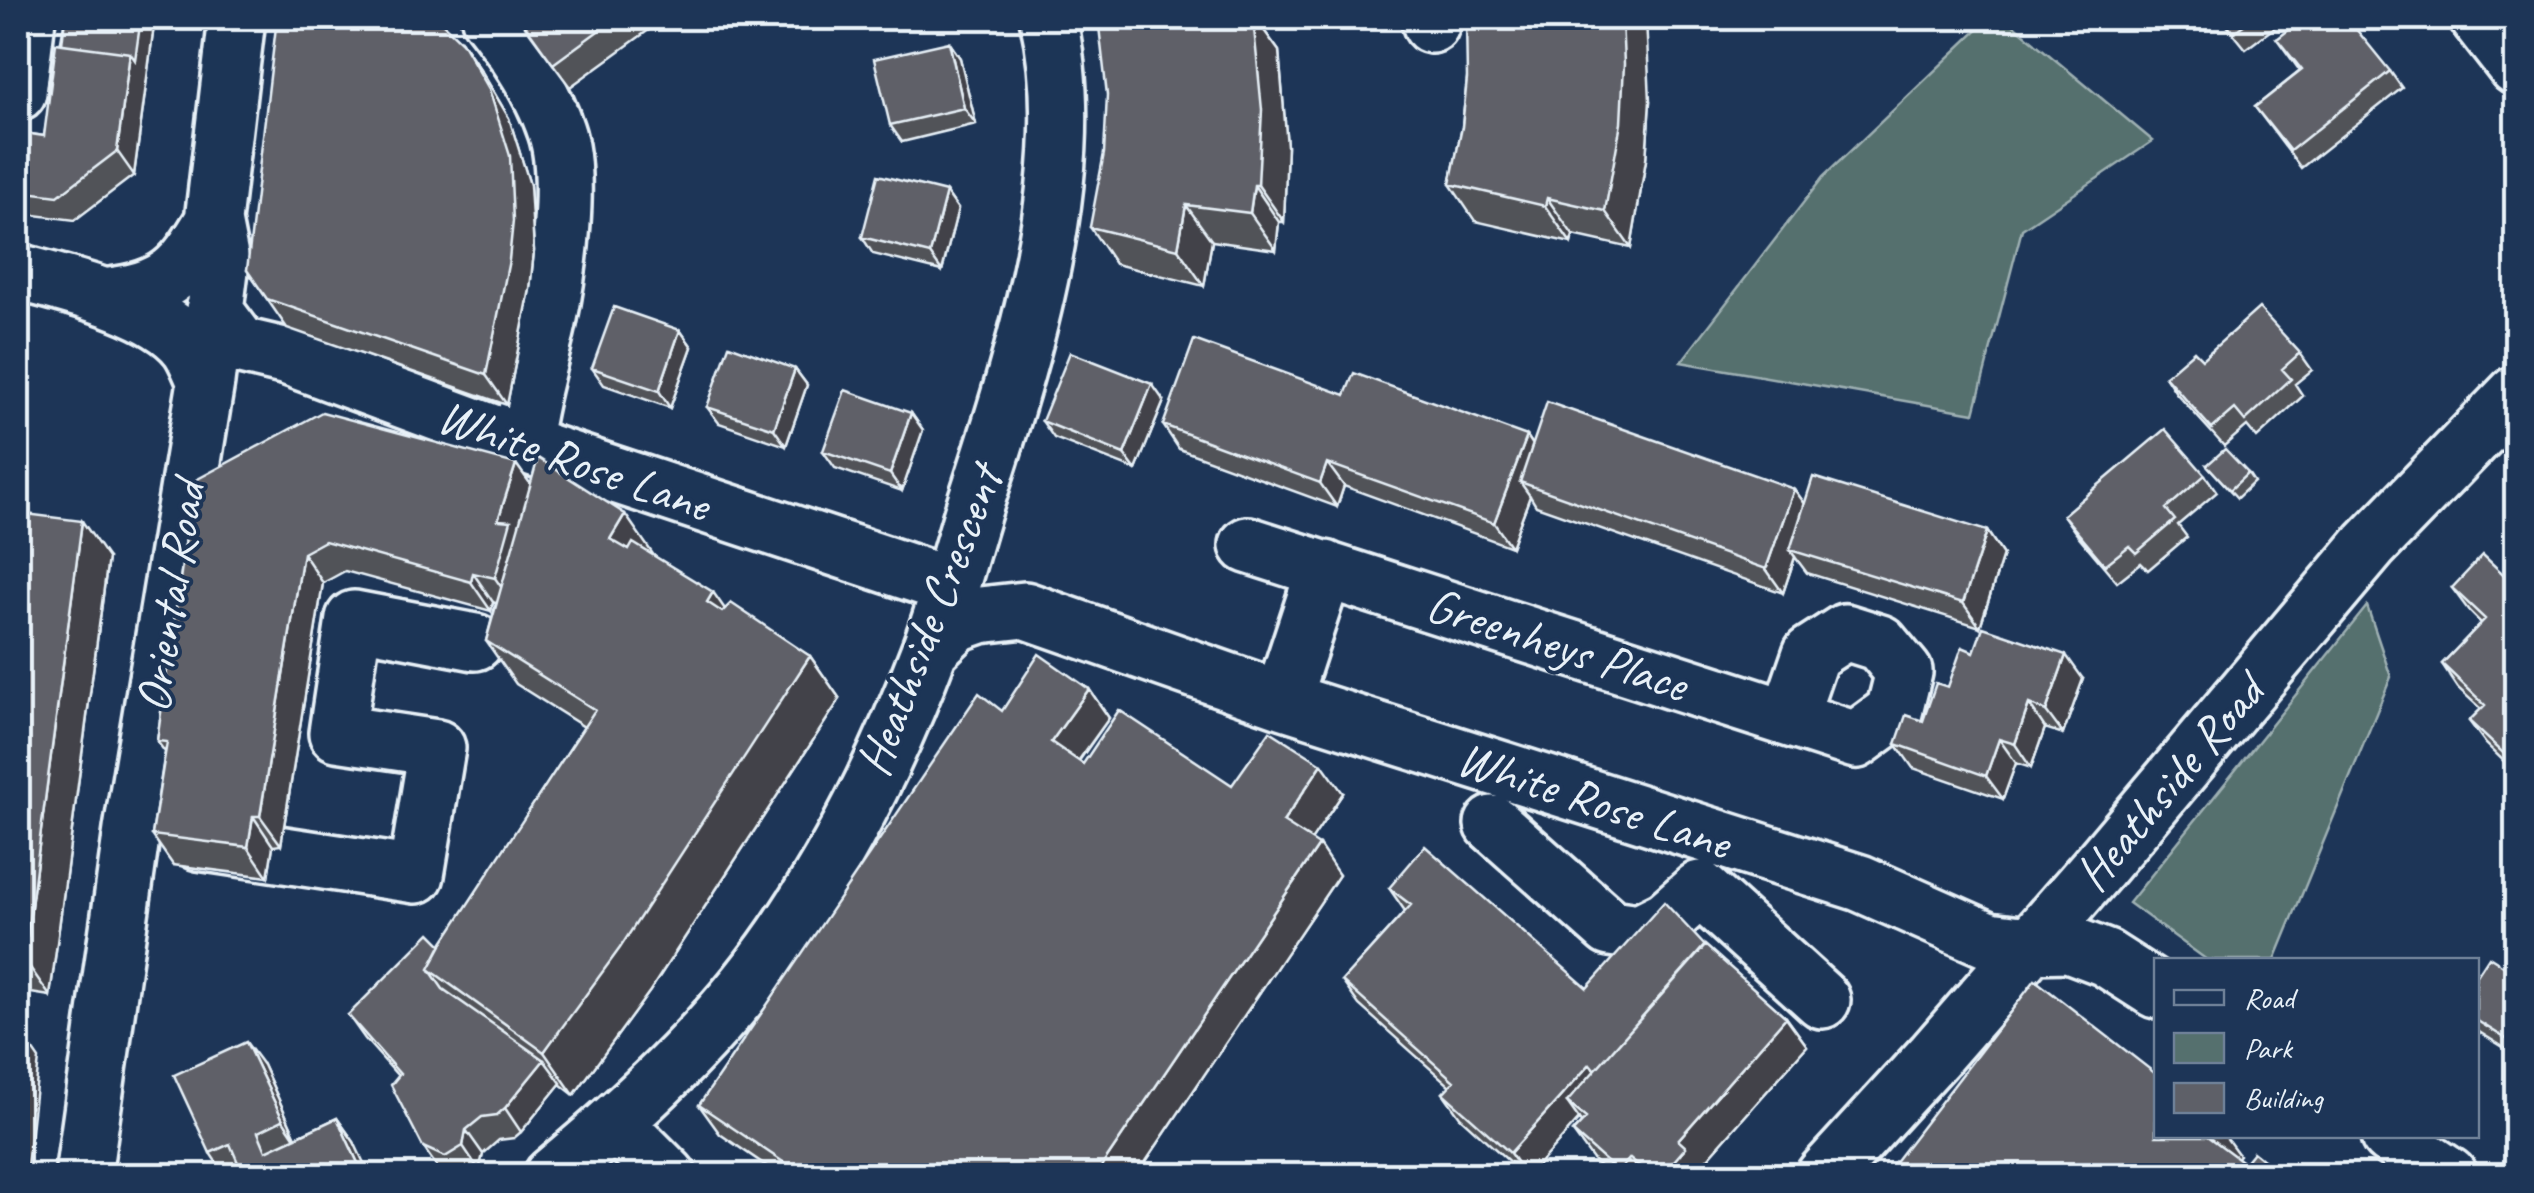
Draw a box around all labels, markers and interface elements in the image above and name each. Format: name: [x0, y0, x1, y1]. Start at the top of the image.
street label: White Rose Lane: [430, 384, 721, 537]
street label: Heathside Crescent: [841, 451, 1019, 784]
street label: Oriental Road: [121, 470, 220, 717]
street label: Greenheys Place: [1419, 572, 1698, 717]
street label: Heathside Road: [2061, 657, 2282, 904]
street label: White Rose Lane: [1450, 726, 1741, 875]
legend: [2154, 958, 2479, 1138]
text: Road: [2244, 979, 2298, 1017]
text: Park: [2244, 1029, 2294, 1067]
text: Building: [2244, 1079, 2324, 1117]

